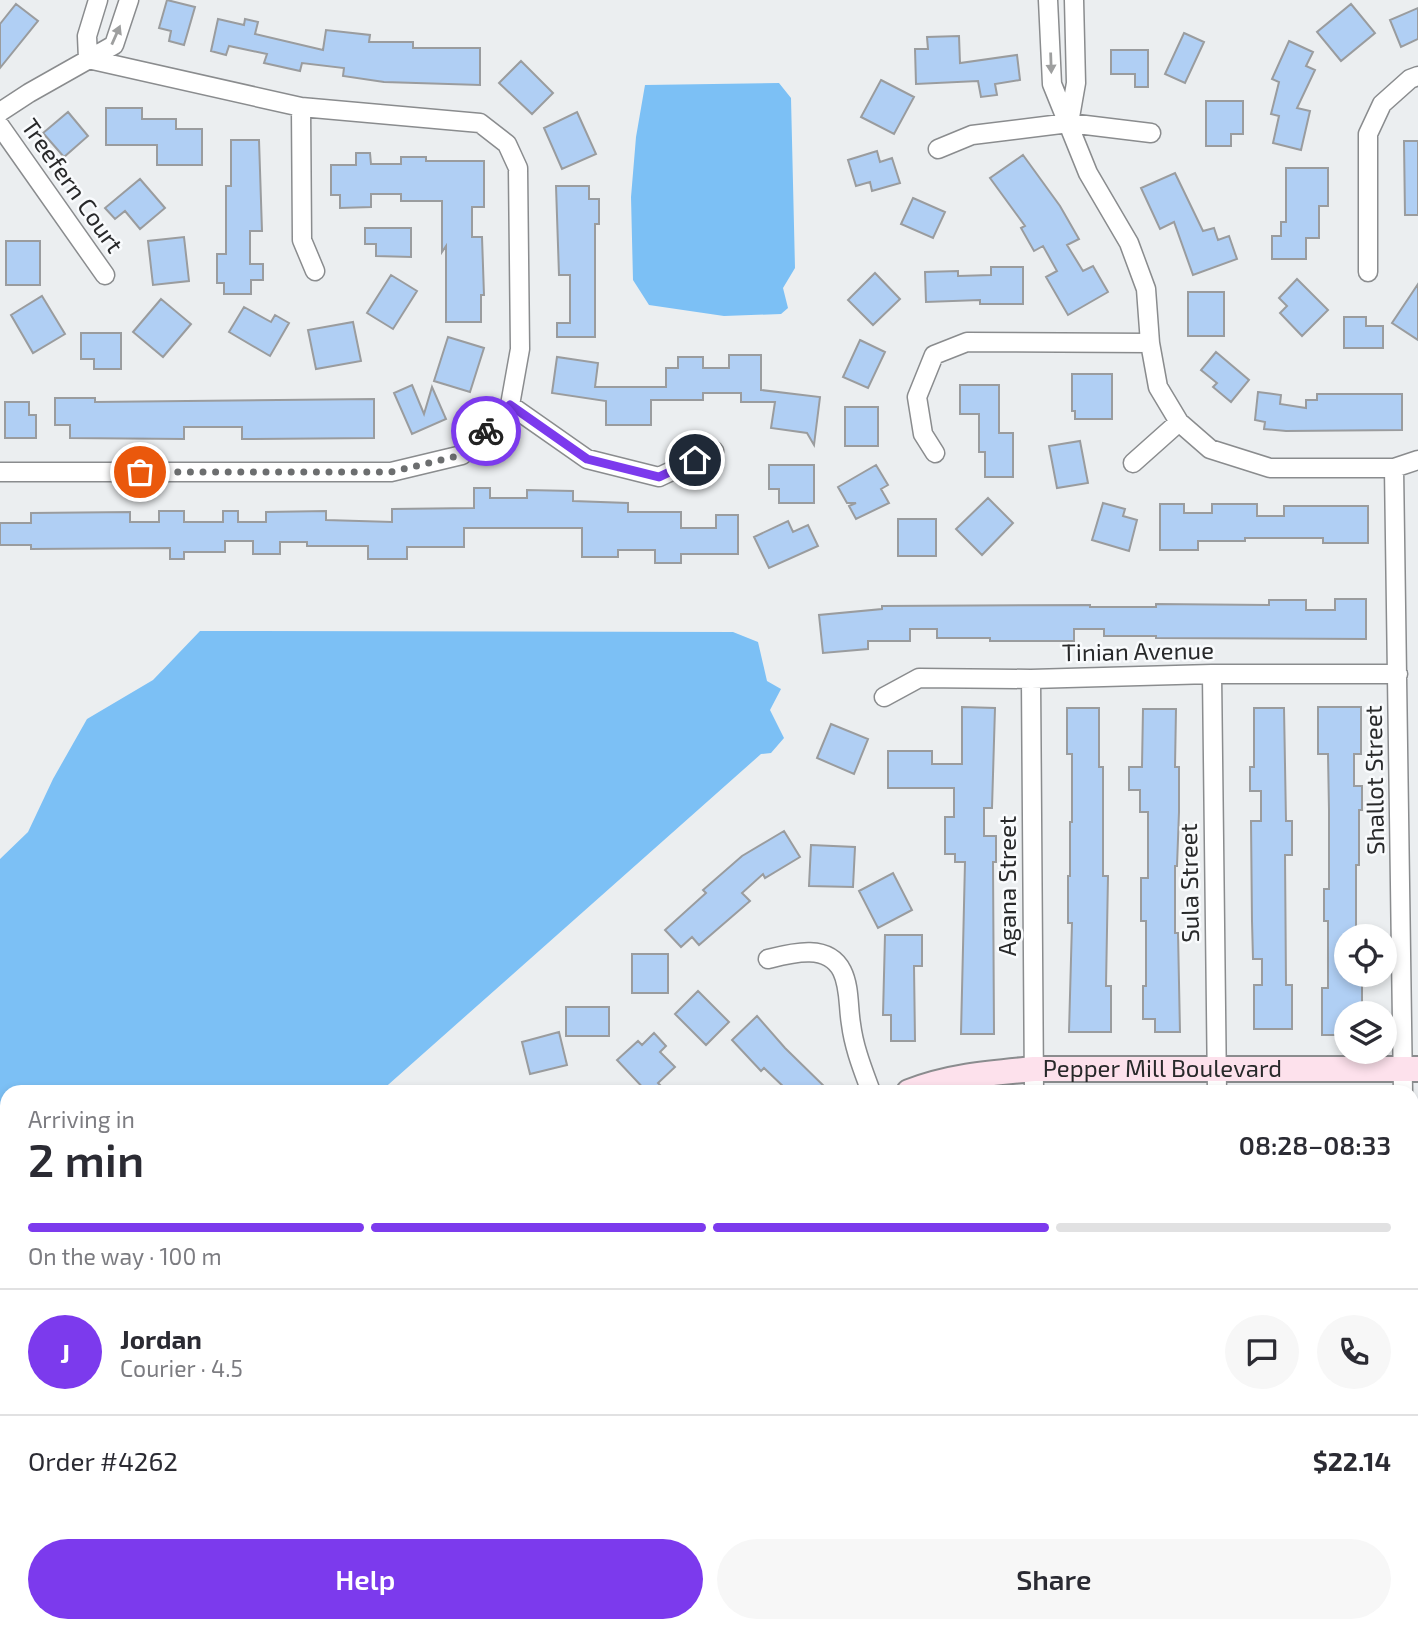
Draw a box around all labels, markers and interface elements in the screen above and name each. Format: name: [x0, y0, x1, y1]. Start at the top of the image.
one-way arrow: [110, 25, 122, 46]
one-way arrow: [1045, 53, 1056, 75]
street label: Treefern Court: [16, 112, 130, 258]
courier: [451, 396, 521, 466]
icon: bike: [467, 412, 505, 450]
pin: [665, 430, 725, 490]
icon: home: [676, 441, 714, 479]
pin: [110, 442, 170, 502]
icon: bag: [121, 453, 159, 491]
street label: Tinian Avenue: [1062, 635, 1214, 666]
street label: Shallot Street: [1358, 705, 1389, 855]
street label: Agana Street: [992, 816, 1021, 956]
street label: Sula Street: [1173, 823, 1204, 943]
map controls: [1334, 924, 1397, 1064]
button: locate: [1334, 924, 1397, 987]
button: layers: [1334, 1001, 1397, 1064]
street label: Pepper Mill Boulevard: [1043, 1053, 1282, 1082]
text: Arriving in: [28, 1105, 135, 1133]
text: 08:28–08:33: [1239, 1129, 1391, 1160]
text: 2 min: [28, 1131, 144, 1186]
text: On the way · 100 m: [28, 1242, 222, 1270]
button: chat: [1225, 1315, 1299, 1389]
button: phone: [1317, 1315, 1391, 1389]
text: Jordan: [120, 1323, 202, 1354]
text: J: [60, 1337, 70, 1368]
text: Courier · 4.5: [120, 1354, 243, 1382]
text: Order #4262: [28, 1445, 178, 1476]
text: $22.14: [1313, 1445, 1391, 1476]
button: Help: [28, 1539, 703, 1619]
button: Share: [717, 1539, 1391, 1619]

